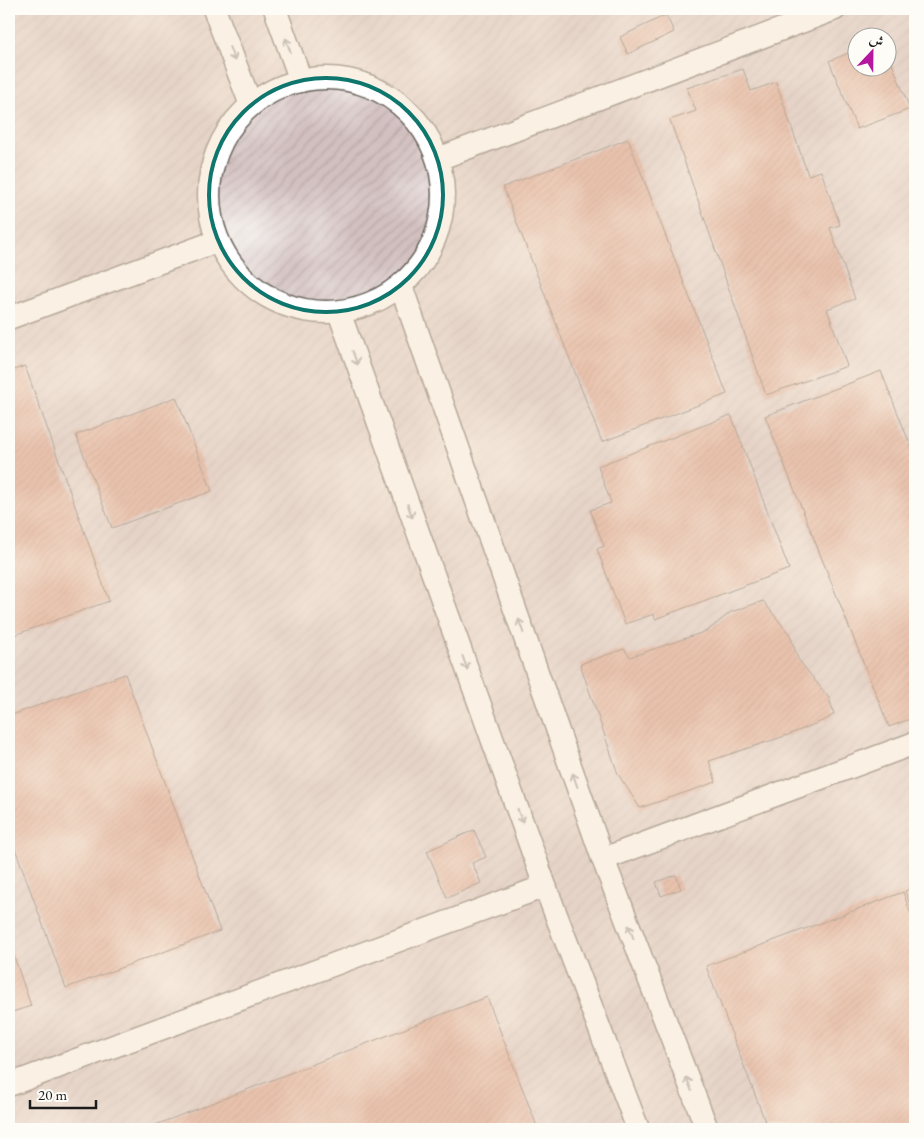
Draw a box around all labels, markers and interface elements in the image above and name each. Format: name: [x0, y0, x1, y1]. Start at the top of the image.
north arrow: [846, 28, 896, 78]
text: ش: [867, 29, 887, 51]
one-way arrow: [283, 38, 292, 53]
one-way arrow: [228, 46, 237, 61]
one-way arrow: [351, 349, 360, 365]
one-way arrow: [406, 502, 415, 518]
one-way arrow: [516, 619, 525, 635]
one-way arrow: [461, 655, 470, 671]
one-way arrow: [570, 772, 579, 788]
one-way arrow: [516, 808, 525, 824]
one-way arrow: [626, 925, 635, 940]
one-way arrow: [684, 1077, 693, 1092]
scale bar: [30, 1078, 96, 1110]
text: 20 m: [38, 1085, 67, 1104]

